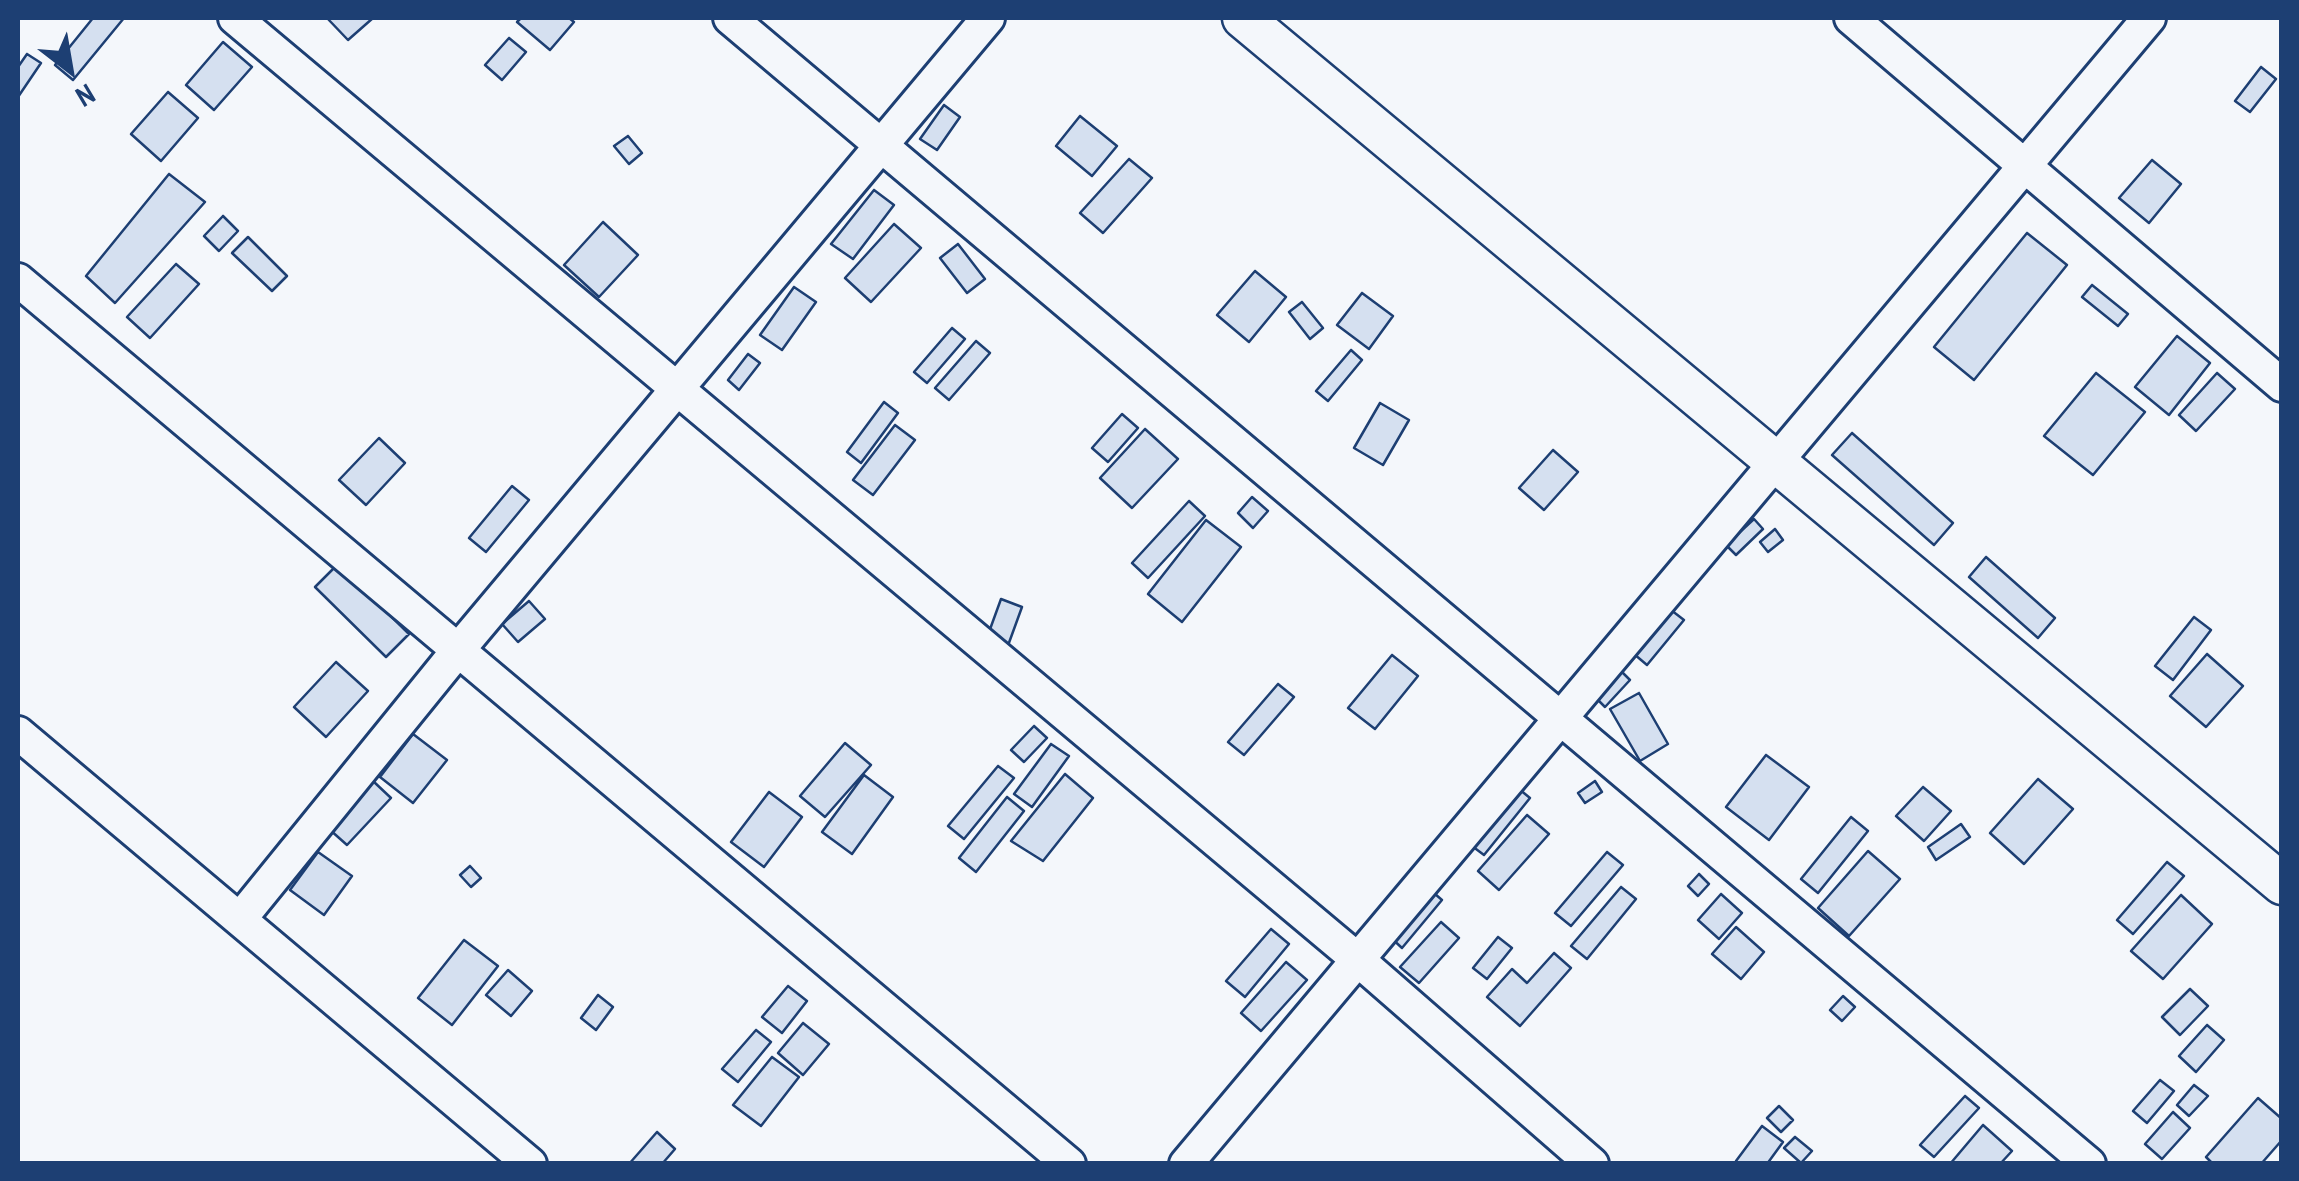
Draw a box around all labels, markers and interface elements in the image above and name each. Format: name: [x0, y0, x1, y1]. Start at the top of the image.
north arrow: [20, 20, 120, 120]
text: N: [69, 75, 102, 116]

